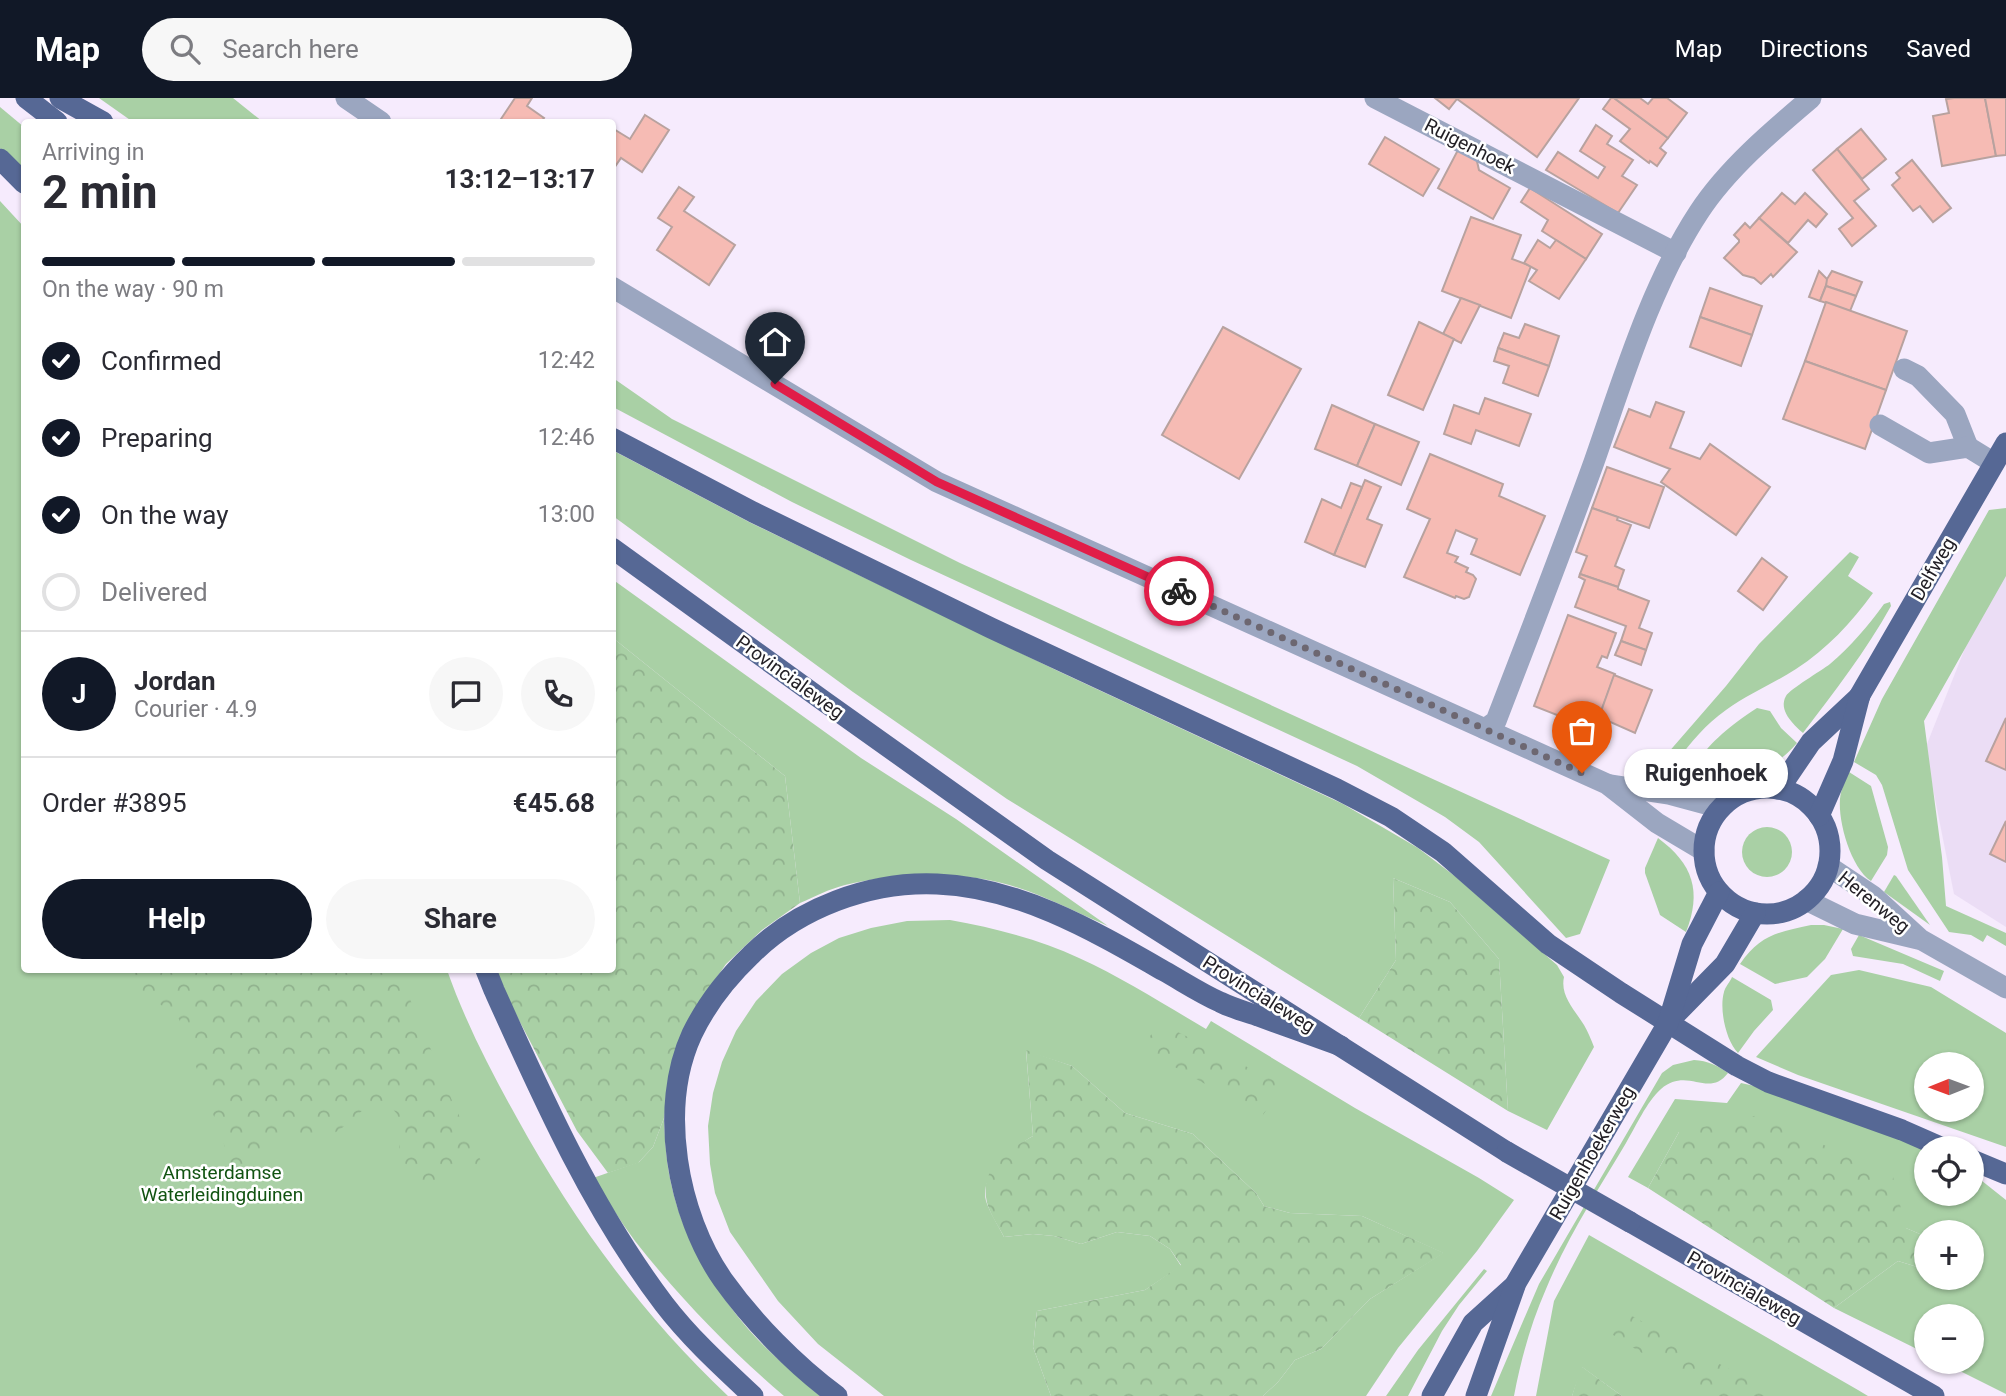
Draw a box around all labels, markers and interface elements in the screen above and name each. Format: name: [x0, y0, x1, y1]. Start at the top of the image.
search box: [142, 18, 632, 81]
text: Map: [35, 30, 100, 69]
icon: search: [166, 30, 204, 68]
text: Search here: [222, 34, 359, 64]
text: Map: [1675, 35, 1722, 63]
text: Directions: [1760, 35, 1868, 63]
text: Saved: [1906, 35, 1971, 63]
street label: Ruigenhoek: [1421, 113, 1520, 179]
text: Arriving in: [42, 139, 145, 166]
text: 13:12–13:17: [445, 164, 595, 194]
text: 2 min: [42, 165, 158, 219]
text: On the way · 90 m: [42, 276, 224, 303]
pin: [745, 312, 805, 384]
icon: home: [756, 323, 794, 361]
icon: check: [42, 342, 80, 380]
text: Confirmed: [101, 346, 222, 376]
text: 12:42: [538, 347, 595, 374]
icon: check: [42, 419, 80, 457]
text: Preparing: [101, 423, 213, 453]
text: 12:46: [538, 424, 595, 451]
icon: check: [42, 496, 80, 534]
text: On the way: [101, 500, 229, 530]
text: 13:00: [538, 501, 595, 528]
street label: Delfweg: [1906, 533, 1960, 605]
courier: [1144, 556, 1214, 626]
icon: bike: [1160, 572, 1198, 610]
text: Delivered: [101, 577, 208, 607]
street label: Provincialeweg: [732, 630, 848, 724]
button: chat: [429, 657, 503, 731]
button: phone: [521, 657, 595, 731]
text: Jordan: [134, 666, 216, 696]
text: J: [72, 679, 86, 709]
text: Courier · 4.9: [134, 696, 257, 723]
pin: [1552, 701, 1612, 773]
icon: bag: [1563, 712, 1601, 750]
callout: Ruigenhoek: [1624, 748, 1788, 798]
text: Ruigenhoek: [1645, 760, 1767, 787]
text: Order #3895: [42, 788, 187, 818]
text: €45.68: [513, 788, 595, 818]
street label: Herenweg: [1834, 866, 1914, 938]
button: Help: [42, 879, 312, 959]
button: Share: [326, 879, 595, 959]
street label: Provincialeweg: [1199, 950, 1319, 1038]
north arrow: [1914, 1052, 1984, 1122]
map controls: [1914, 1052, 1984, 1374]
street label: Ruigenhoekerweg: [1544, 1082, 1640, 1224]
button: locate: [1914, 1136, 1984, 1206]
park label: Amsterdamse Waterleidingduinen: [141, 1161, 303, 1206]
button: +: [1914, 1220, 1984, 1290]
street label: Provincialeweg: [1683, 1246, 1805, 1330]
button: −: [1914, 1304, 1984, 1374]

